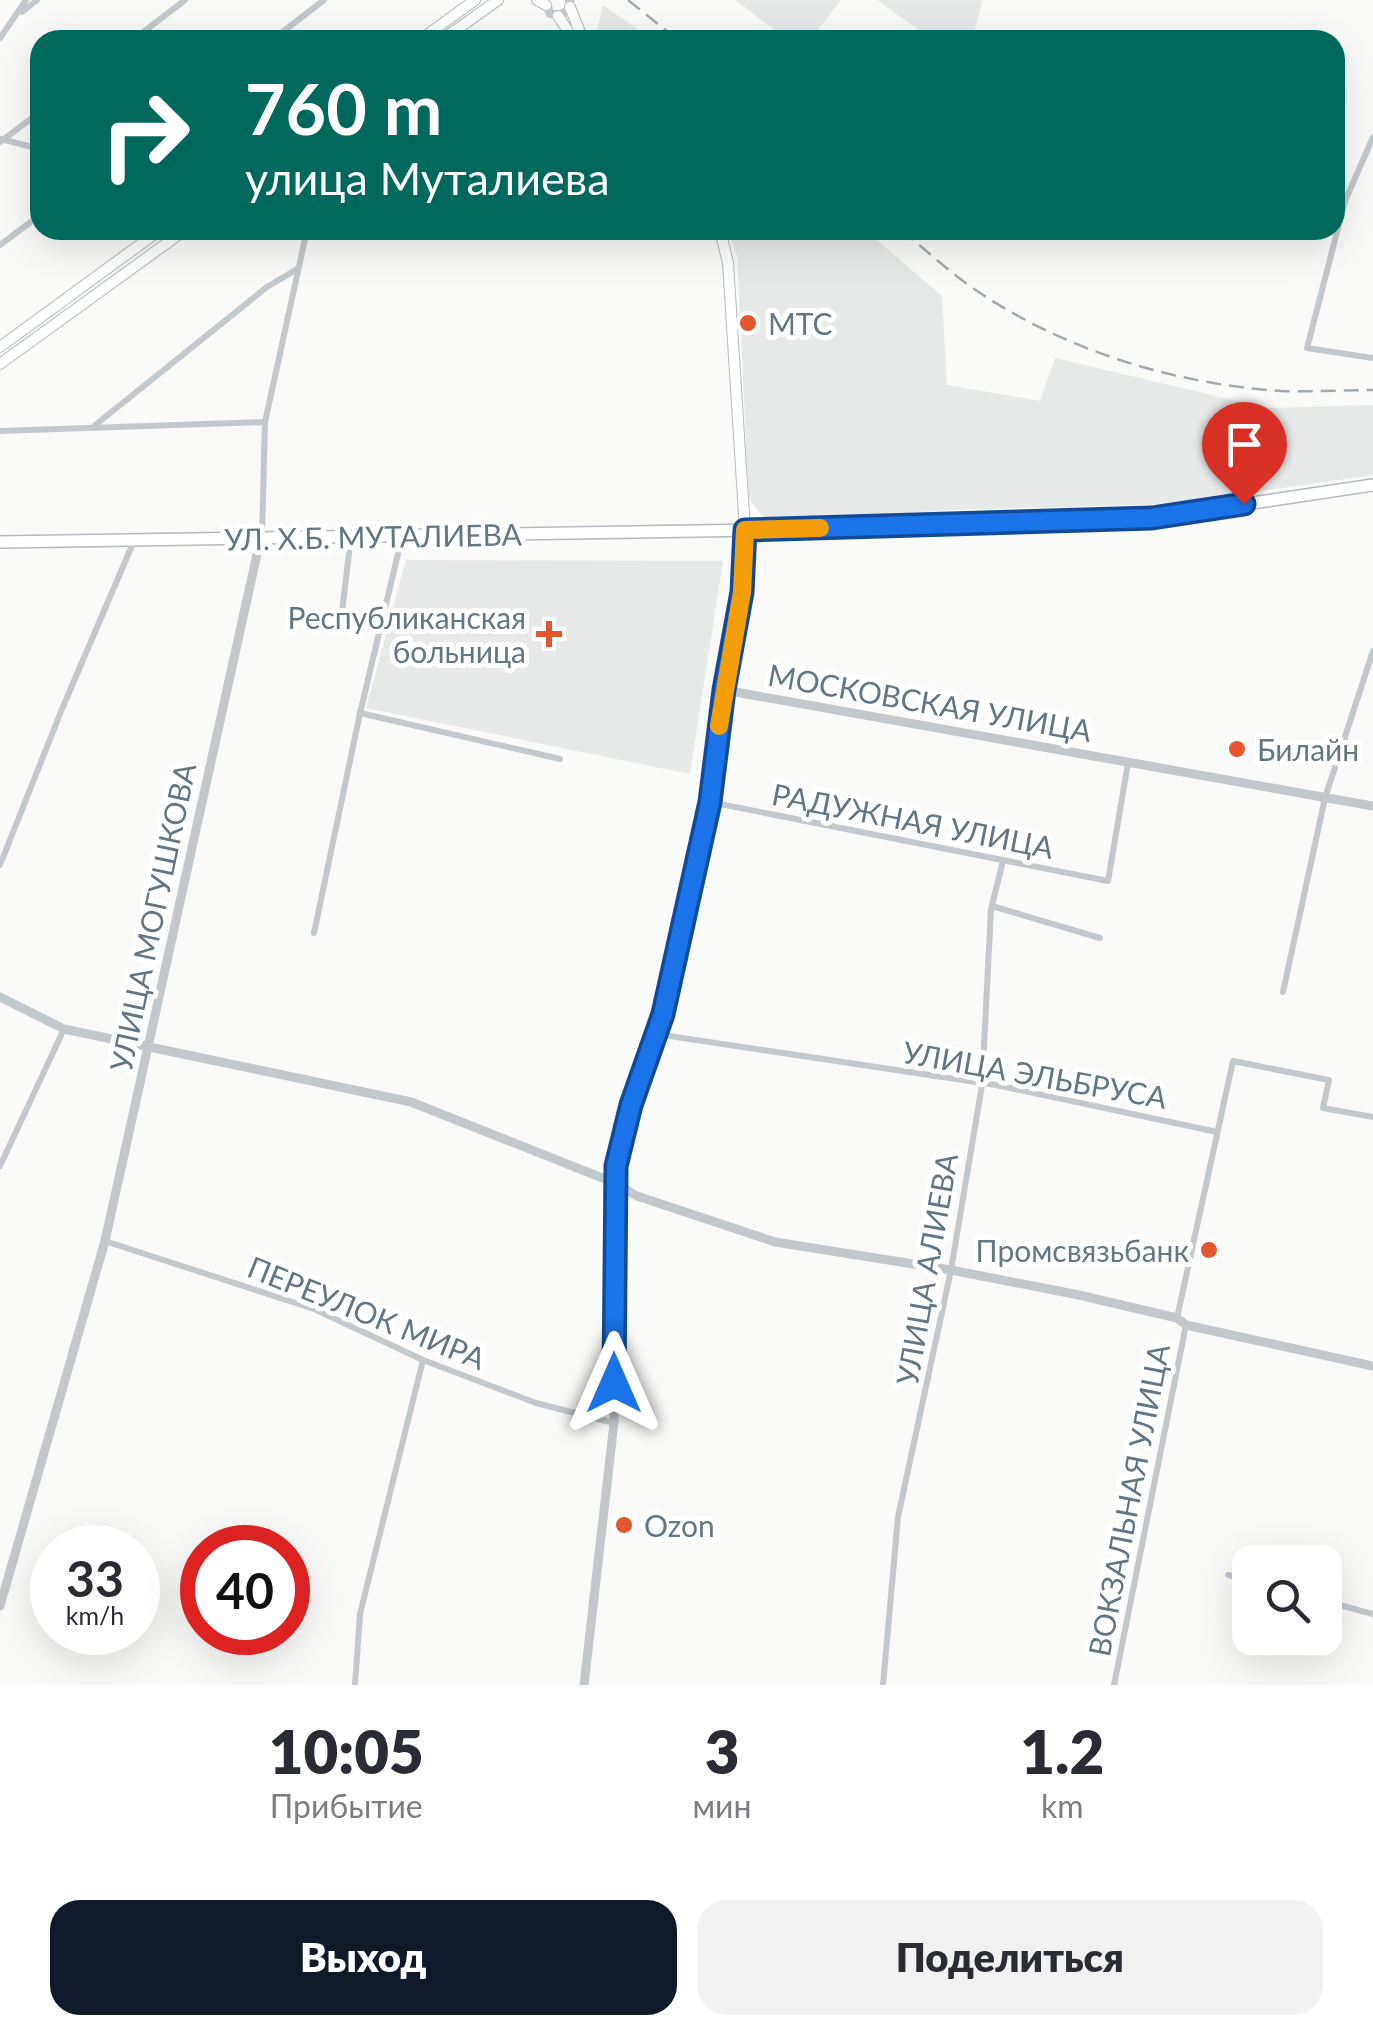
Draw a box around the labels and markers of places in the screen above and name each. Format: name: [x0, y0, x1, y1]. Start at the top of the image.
place label: МТС: [768, 305, 833, 341]
marker: МТС: [737, 312, 759, 334]
pin: [1202, 402, 1287, 505]
place label: Республиканская больница: [287, 599, 526, 669]
marker: Республиканская больница: [536, 621, 562, 647]
place label: Билайн: [1257, 731, 1359, 767]
marker: Билайн: [1226, 738, 1248, 760]
place label: Промсвязьбанк: [976, 1232, 1189, 1268]
marker: Промсвязьбанк: [1198, 1239, 1220, 1261]
place label: Ozon: [644, 1507, 715, 1543]
marker: Ozon: [613, 1514, 635, 1536]

